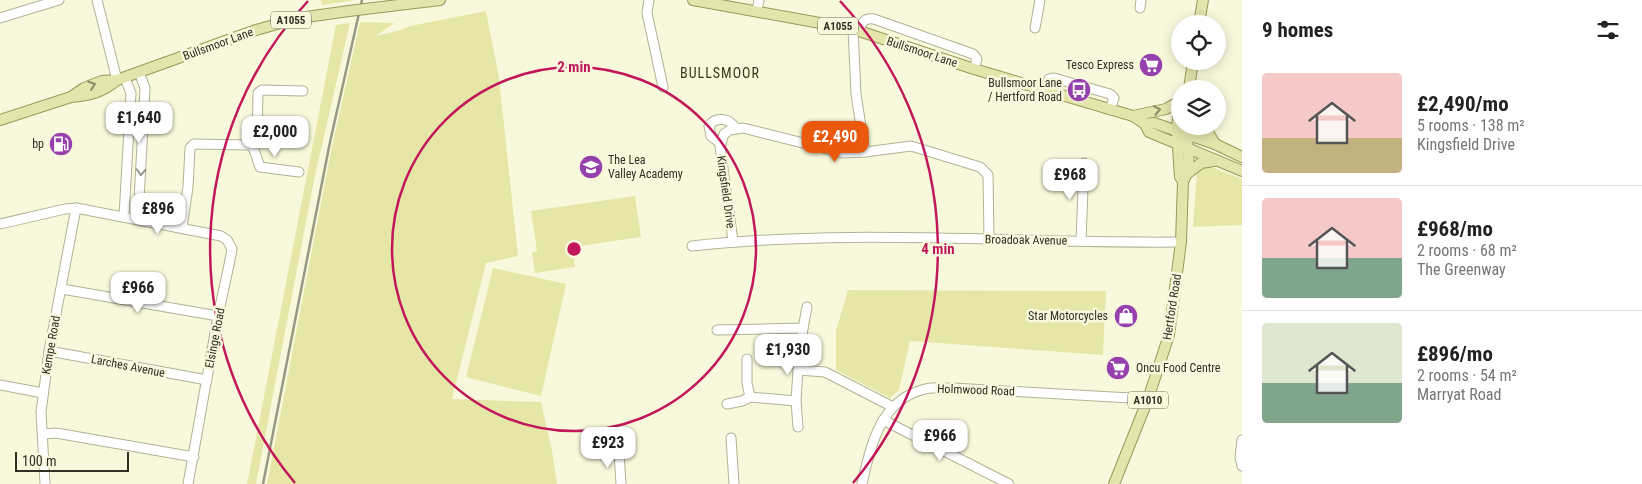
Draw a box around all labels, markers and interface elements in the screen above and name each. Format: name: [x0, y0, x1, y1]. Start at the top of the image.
road number: A1055: [271, 12, 311, 28]
map controls: [1171, 15, 1226, 135]
button: locate: [1171, 15, 1226, 70]
icon: filters: [1594, 16, 1622, 44]
road number: A1055: [818, 18, 858, 34]
text: 9 homes: [1262, 18, 1333, 42]
street label: Bullsmoor Lane: [181, 25, 255, 63]
street label: Bullsmoor Lane: [885, 34, 960, 70]
supermarket icon: Tesco Express: [1138, 52, 1164, 78]
text: 2 min: [557, 58, 591, 76]
place label: Tesco Express: [1066, 58, 1134, 72]
district label: BULLSMOOR: [680, 65, 760, 81]
place label: Bullsmoor Lane / Hertford Road: [988, 76, 1062, 104]
bus stop icon: Bullsmoor Lane / Hertford Road: [1066, 77, 1092, 103]
one-way arrow: [87, 80, 96, 90]
button: layers: [1171, 80, 1226, 135]
text: £2,490/mo: [1417, 92, 1509, 116]
icon: home: [1302, 93, 1362, 153]
pin: £1,640: [98, 102, 180, 144]
one-way arrow: [1152, 106, 1161, 116]
text: £1,640: [117, 108, 161, 127]
pin: £2,000: [234, 116, 316, 158]
text: 5 rooms · 138 m²: [1417, 116, 1525, 135]
pin: £2,490: [794, 120, 876, 163]
text: £2,000: [253, 122, 297, 141]
text: £2,490: [813, 127, 857, 146]
fuel station icon: bp: [48, 131, 74, 157]
text: Kingsfield Drive: [1417, 135, 1515, 154]
place label: bp: [32, 137, 44, 151]
place label: The Lea Valley Academy: [608, 153, 683, 181]
school or university icon: The Lea Valley Academy: [578, 154, 604, 180]
street label: Kingsfield Drive: [714, 155, 738, 230]
pin: £968: [1040, 158, 1100, 201]
text: £968: [1054, 165, 1086, 184]
one-way arrow: [135, 168, 146, 176]
pin: £896: [128, 192, 188, 235]
text: £896: [142, 199, 174, 218]
text: £968/mo: [1417, 217, 1493, 241]
icon: home: [1302, 218, 1362, 278]
street label: Broadoak Avenue: [985, 232, 1068, 248]
centre of rings: [565, 240, 583, 258]
text: 4 min: [921, 240, 955, 258]
text: 2 rooms · 68 m²: [1417, 241, 1517, 260]
text: The Greenway: [1417, 260, 1506, 279]
pin: £966: [108, 272, 168, 314]
street label: Hertford Road: [1160, 273, 1184, 341]
text: £966: [122, 278, 154, 297]
shop icon: Star Motorcycles: [1113, 303, 1139, 329]
street label: Elsinge Road: [202, 307, 228, 369]
place label: Star Motorcycles: [1028, 309, 1108, 323]
street label: Kempe Road: [39, 314, 63, 375]
pin: £1,930: [747, 334, 829, 376]
text: £1,930: [766, 340, 810, 359]
text: £896/mo: [1417, 342, 1493, 366]
icon: home: [1302, 343, 1362, 403]
street label: Larches Avenue: [90, 352, 166, 380]
supermarket icon: Oncu Food Centre: [1105, 355, 1131, 381]
place label: Oncu Food Centre: [1136, 361, 1221, 375]
text: 2 rooms · 54 m²: [1417, 366, 1517, 385]
street label: Holmwood Road: [937, 382, 1015, 398]
text: Marryat Road: [1417, 385, 1501, 404]
road number: A1010: [1128, 392, 1168, 408]
pin: £966: [910, 420, 970, 462]
pin: £923: [578, 426, 638, 469]
text: £966: [924, 426, 956, 445]
text: £923: [592, 433, 624, 452]
scale bar: [15, 449, 129, 472]
text: 100 m: [22, 453, 57, 469]

